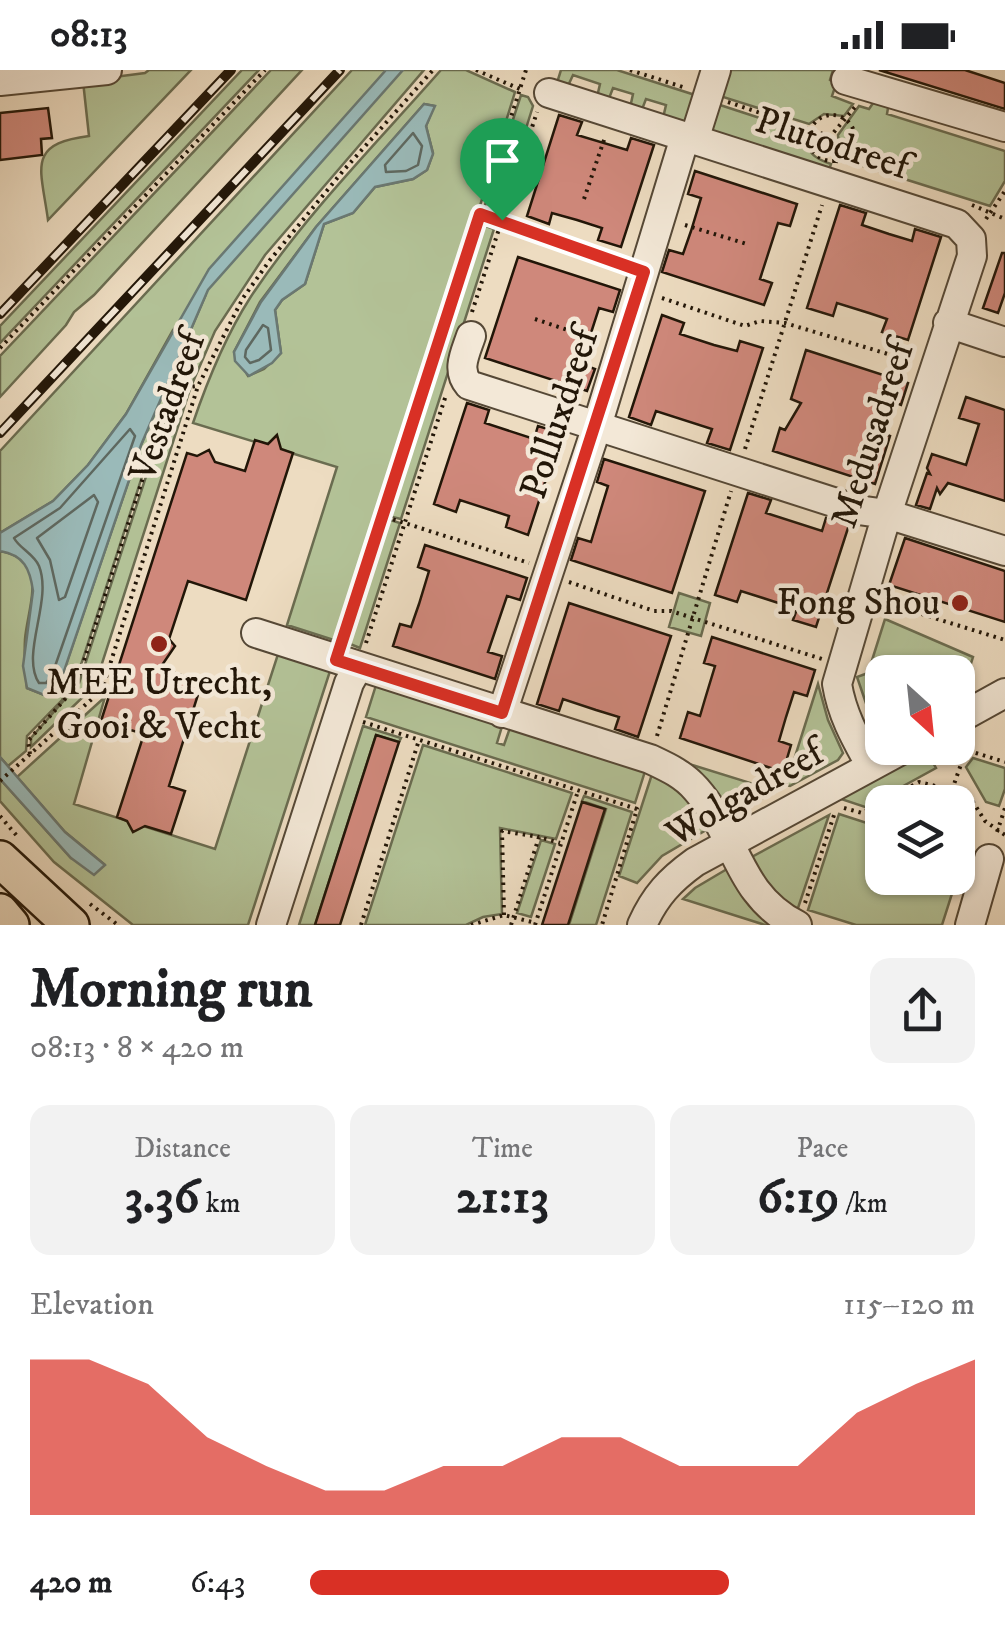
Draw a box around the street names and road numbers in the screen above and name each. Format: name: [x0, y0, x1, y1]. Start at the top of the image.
street label: Plutodreef: [749, 97, 921, 193]
street label: Polluxdreef: [510, 317, 612, 505]
street label: Vestadreef: [119, 320, 219, 489]
street label: Medusadreef: [820, 330, 927, 534]
street label: Wolgadreef: [657, 727, 837, 859]

